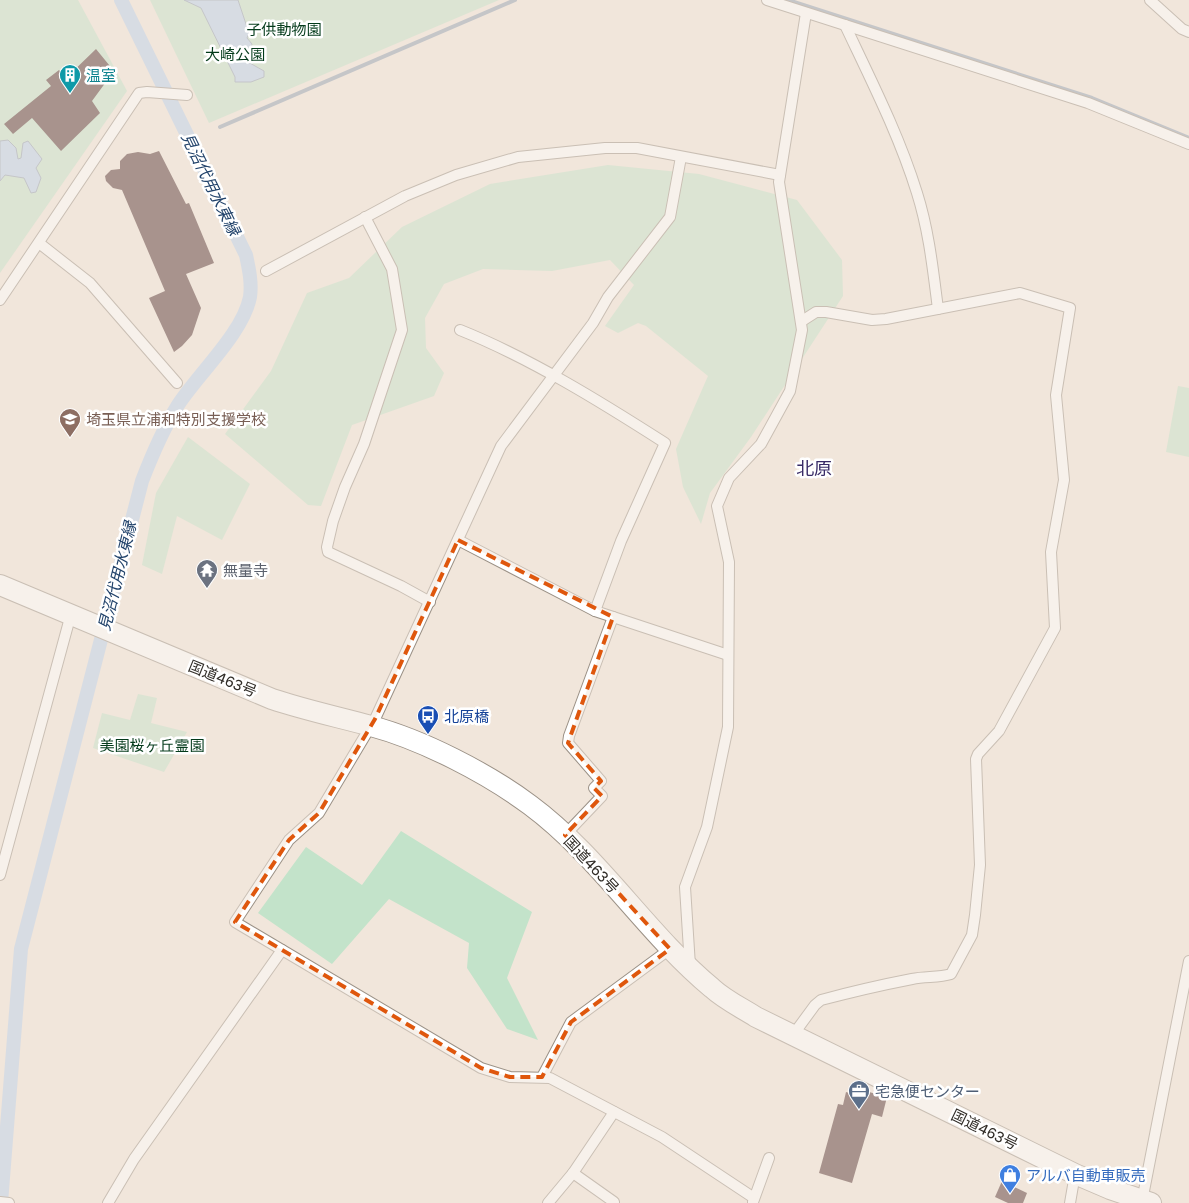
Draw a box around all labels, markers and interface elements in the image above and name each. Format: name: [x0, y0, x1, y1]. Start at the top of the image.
park label: 子供動物園: [246, 20, 322, 38]
park label: 大崎公園: [205, 45, 265, 63]
building icon: 温室: [58, 63, 82, 94]
place label: 温室: [86, 66, 116, 84]
water label: 見沼代用水東縁: [177, 129, 245, 241]
school or university icon: 埼玉県立浦和特別支援学校: [58, 407, 82, 438]
place label: 埼玉県立浦和特別支援学校: [86, 410, 266, 428]
district label: 北原: [796, 457, 832, 479]
water label: 見沼代用水東縁: [94, 517, 141, 633]
temple icon: 無量寺: [195, 558, 219, 589]
place label: 無量寺: [223, 561, 268, 579]
street label: 国道463号: [186, 656, 260, 700]
bus stop icon: 北原橋: [416, 704, 440, 735]
place label: 北原橋: [444, 707, 489, 725]
park label: 美園桜ヶ丘霊園: [99, 736, 205, 754]
street label: 国道463号: [561, 832, 623, 896]
office icon: 宅急便センター: [847, 1079, 871, 1110]
place label: 宅急便センター: [875, 1082, 980, 1100]
street label: 国道463号: [949, 1105, 1021, 1153]
shop icon: アルバ自動車販売: [998, 1163, 1022, 1194]
place label: アルバ自動車販売: [1026, 1166, 1146, 1184]

